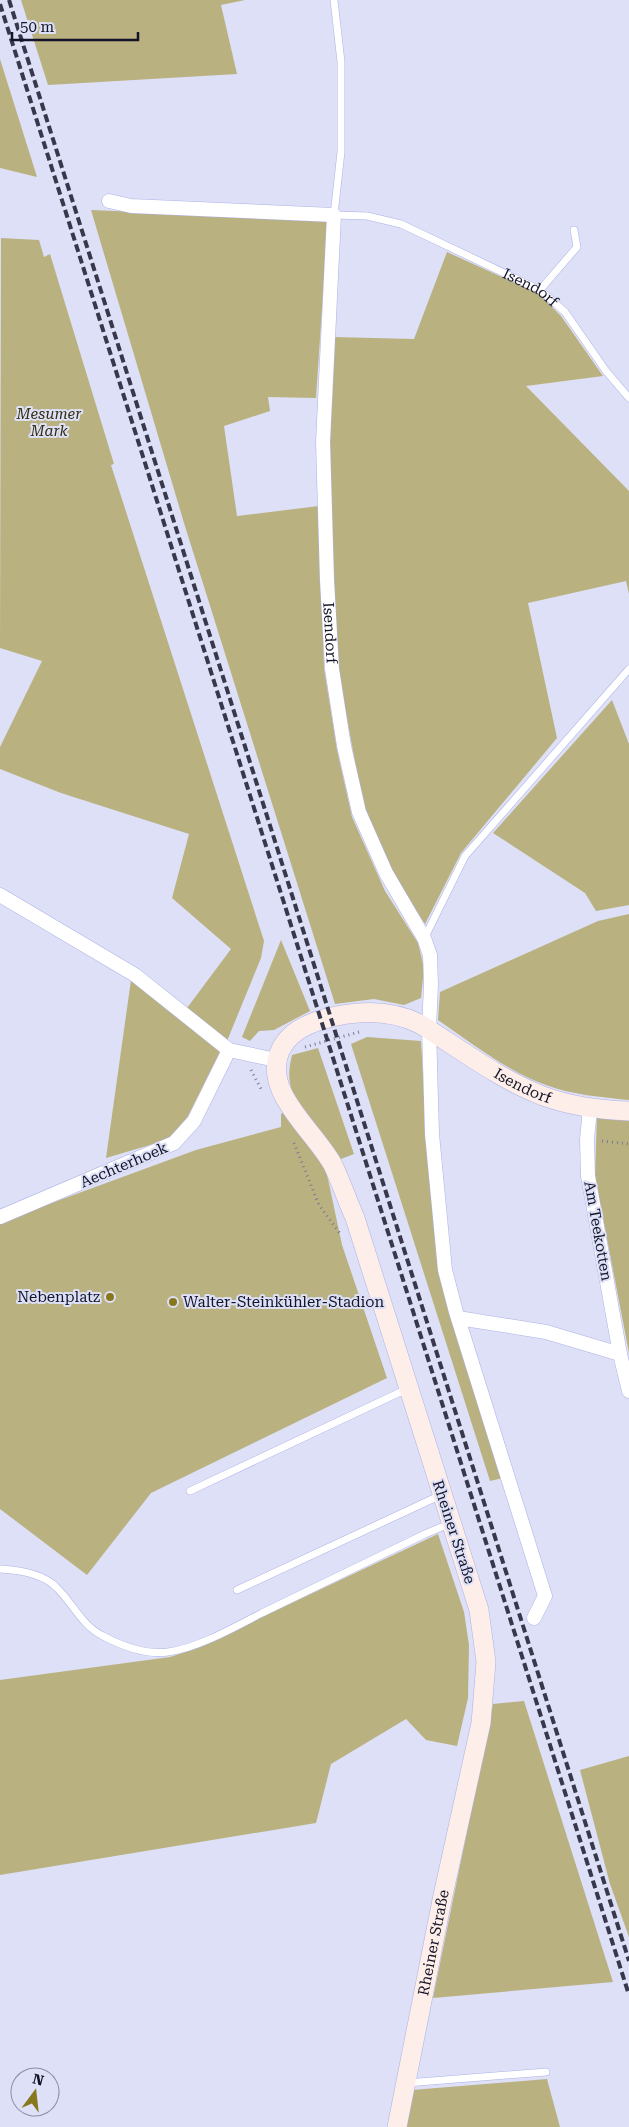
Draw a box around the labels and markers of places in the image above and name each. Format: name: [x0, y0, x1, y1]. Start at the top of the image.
place label: Nebenplatz: [17, 1288, 100, 1306]
marker: Nebenplatz: [104, 1291, 116, 1303]
place label: Walter-Steinkühler-Stadion: [183, 1293, 385, 1311]
marker: Walter-Steinkühler-Stadion: [167, 1296, 179, 1308]

